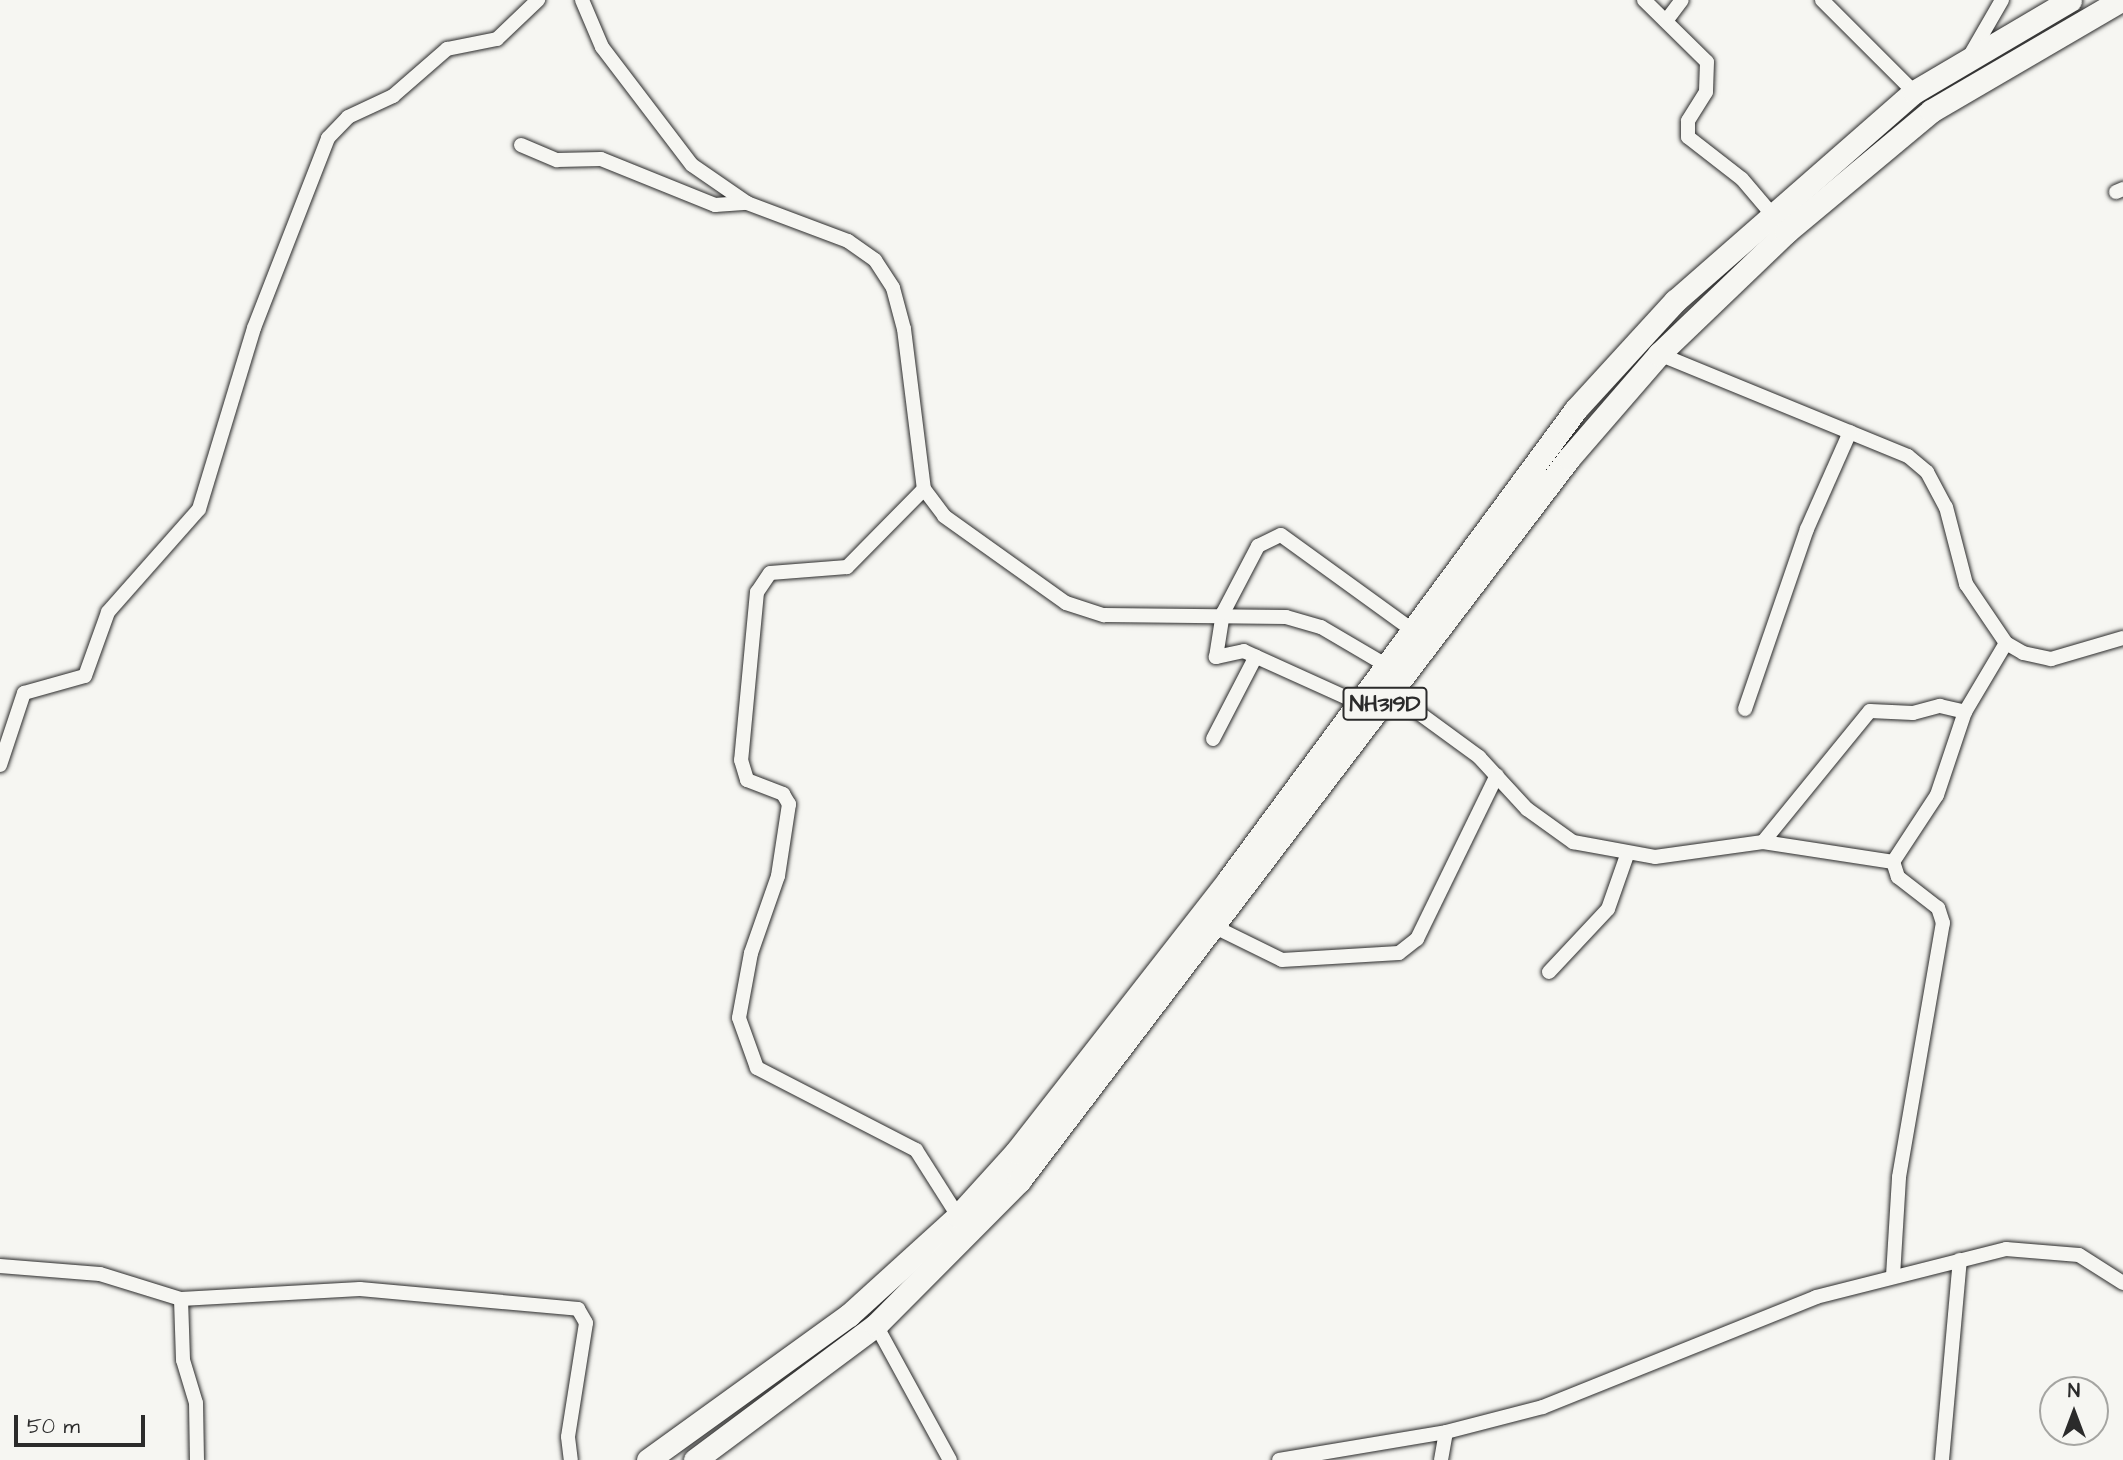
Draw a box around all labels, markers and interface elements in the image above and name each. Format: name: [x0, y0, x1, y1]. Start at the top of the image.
road number: NH319D: [1341, 684, 1429, 724]
north arrow: [2039, 1376, 2109, 1446]
text: N: [2068, 1378, 2080, 1405]
scale bar: [18, 1400, 149, 1444]
text: 50 m: [27, 1412, 80, 1441]

